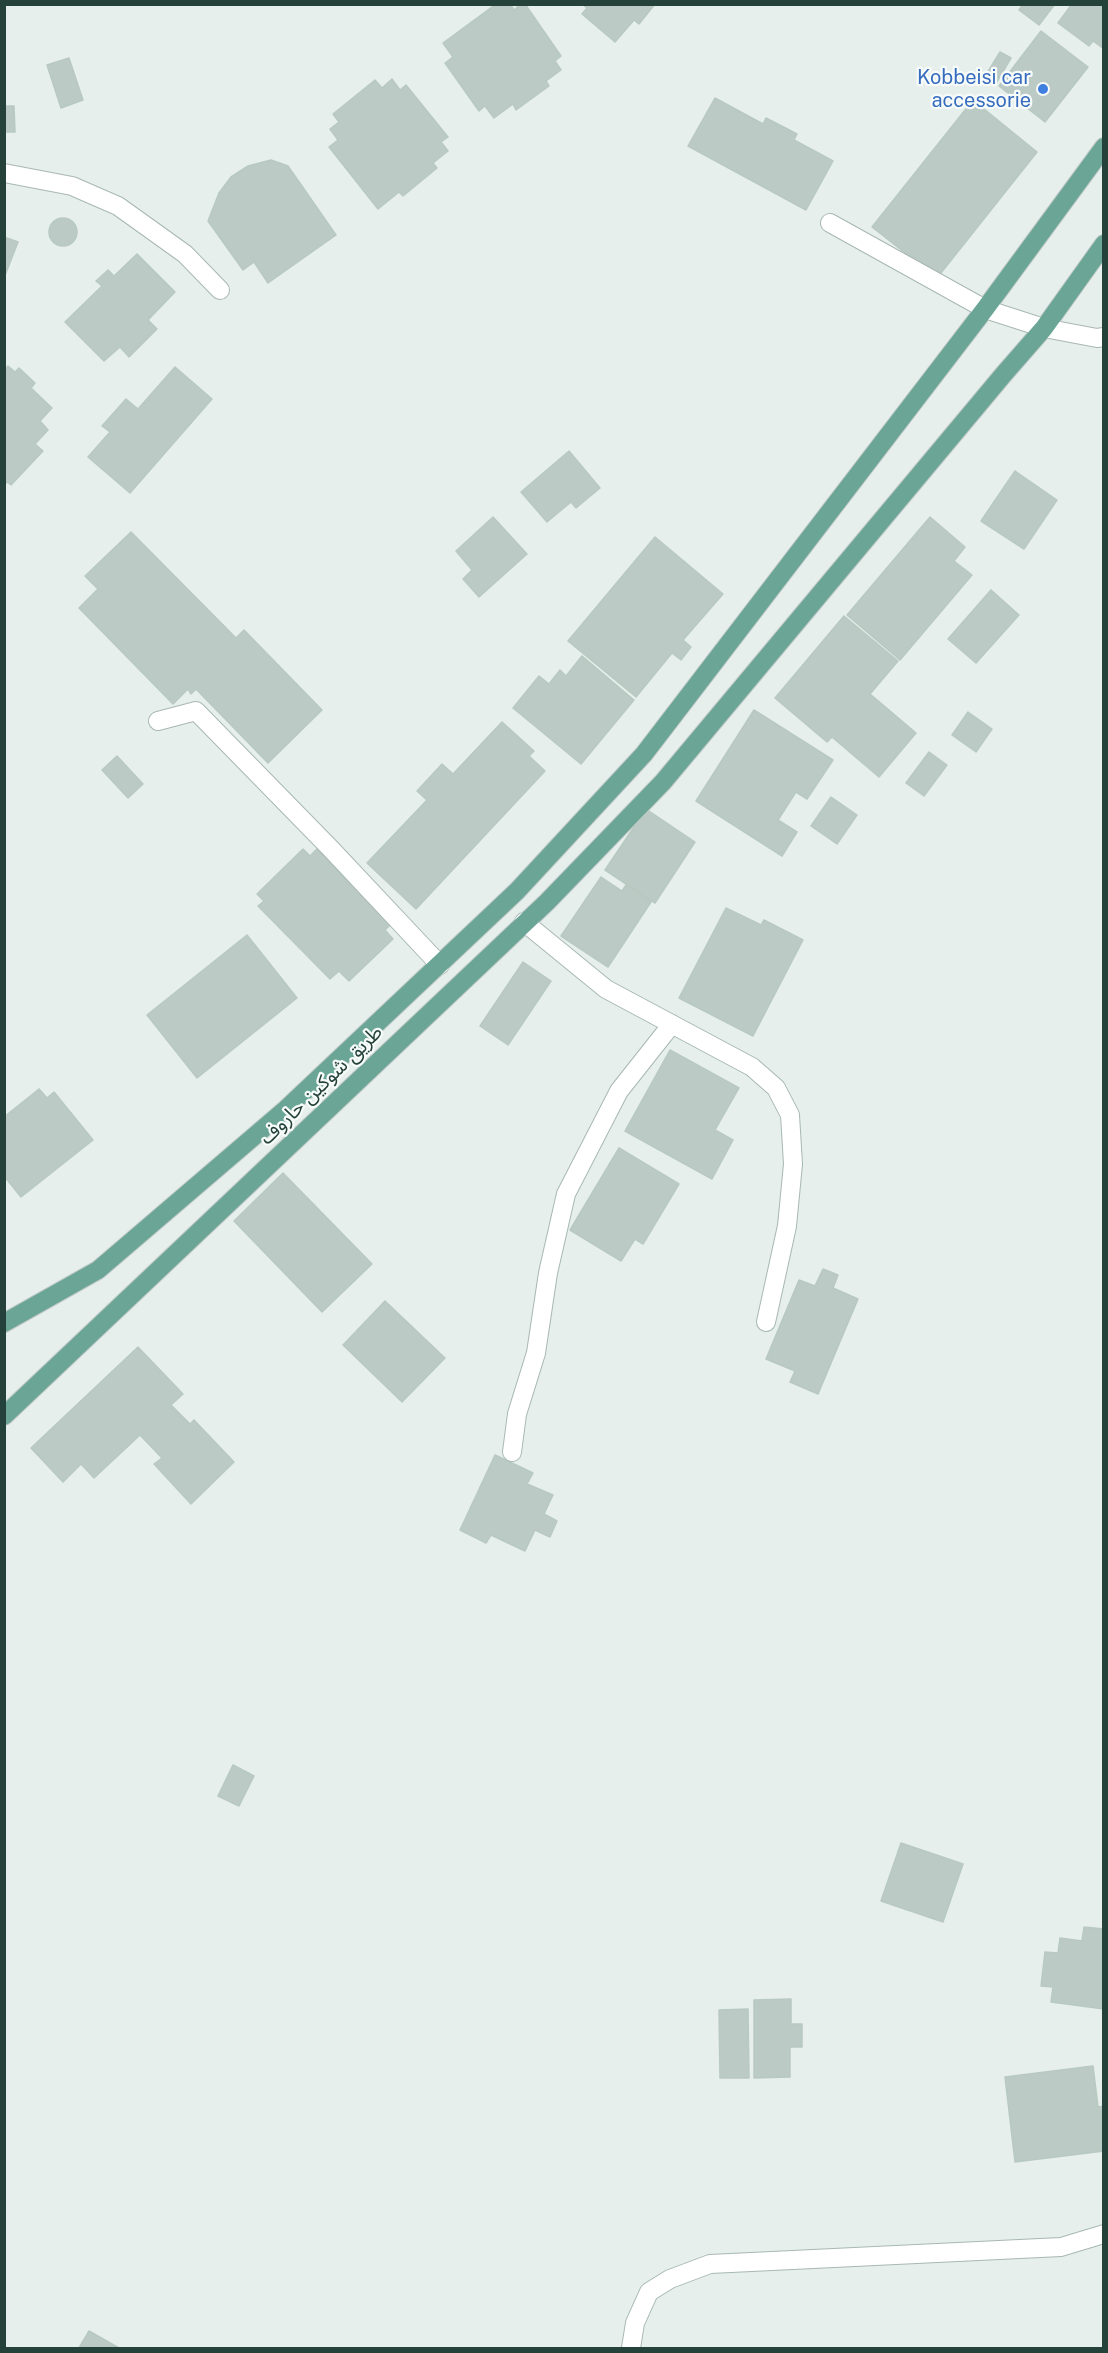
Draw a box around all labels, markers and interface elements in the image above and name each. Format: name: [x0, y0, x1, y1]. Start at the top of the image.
place label: Kobbeisi car accessorie: [917, 66, 1031, 113]
marker: Kobbeisi car accessorie: [1036, 82, 1050, 96]
street label: طريق شوكين حاروف: [255, 1020, 387, 1150]

